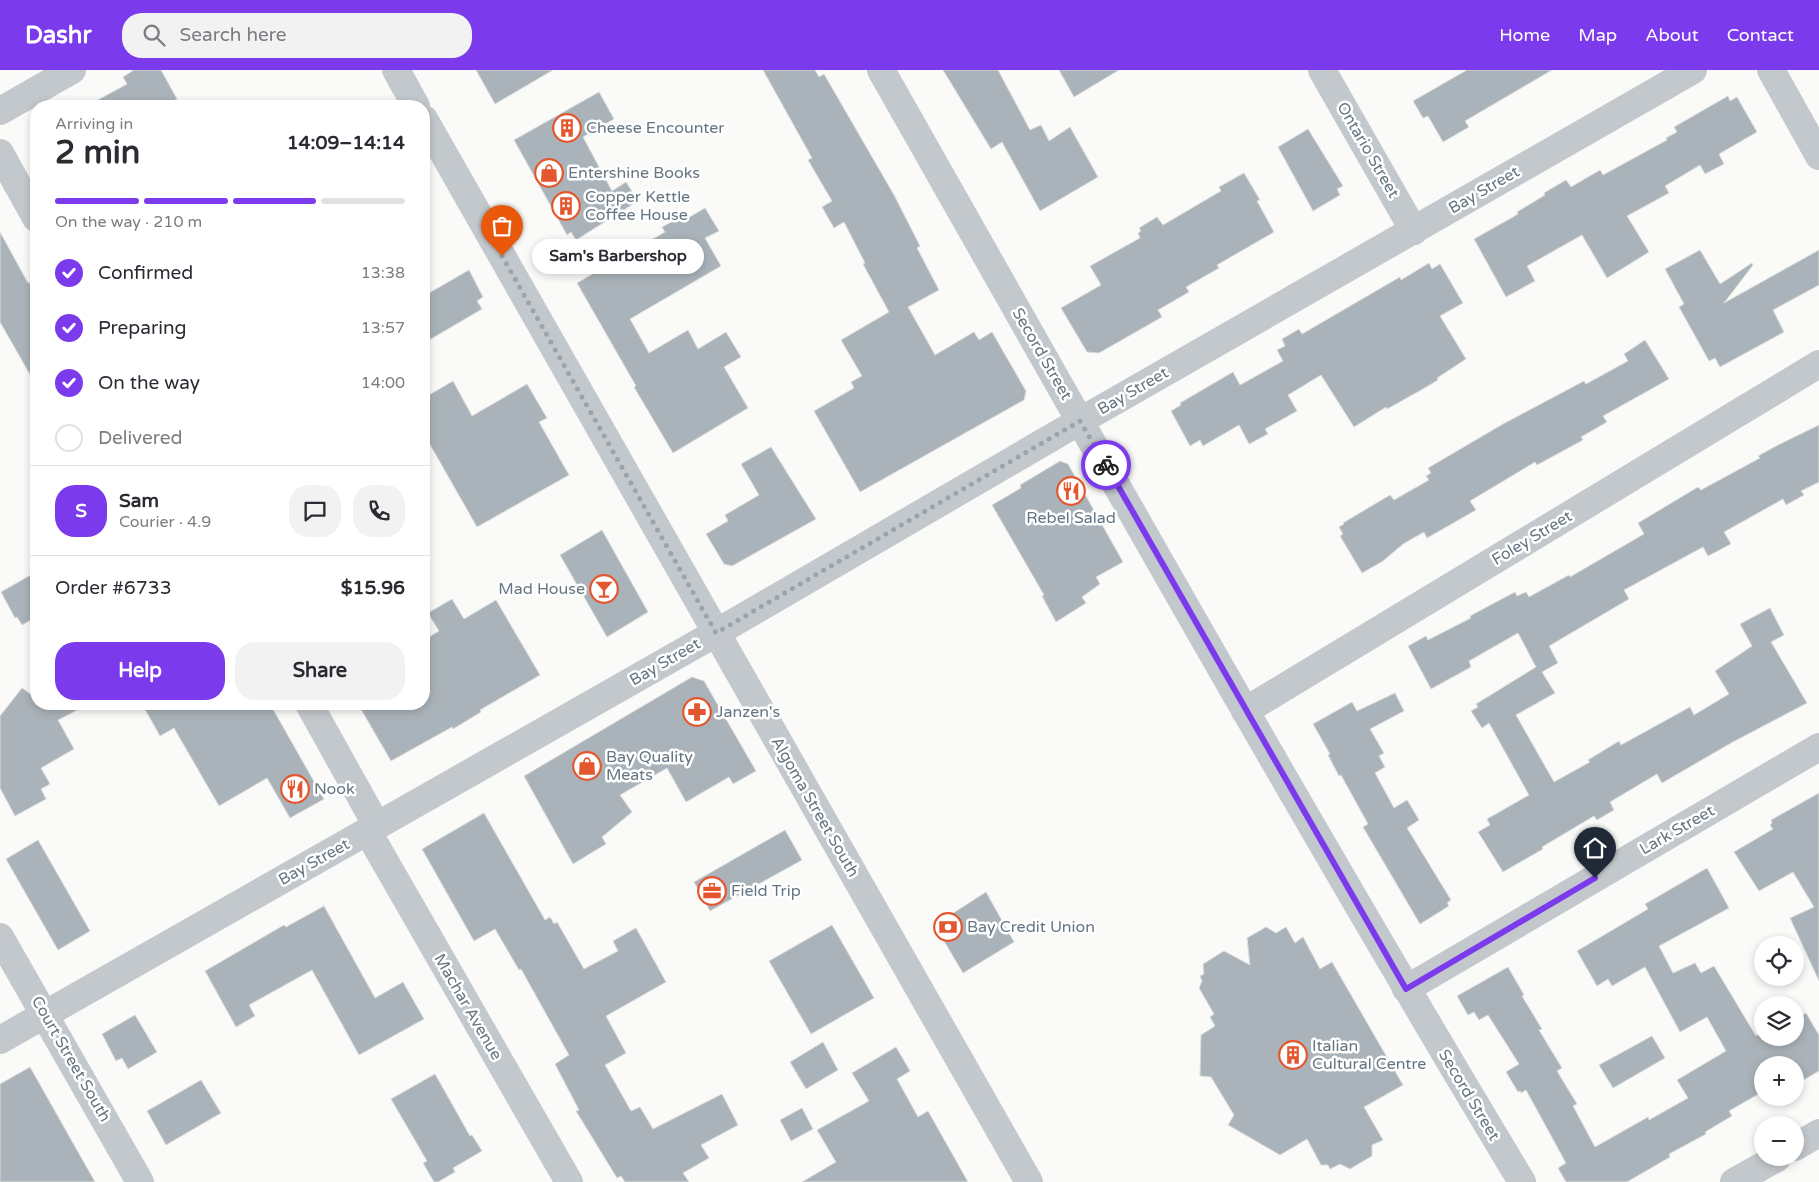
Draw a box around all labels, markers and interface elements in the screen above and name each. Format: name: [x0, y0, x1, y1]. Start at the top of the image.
search box: [122, 13, 472, 58]
text: Dashr: [25, 21, 92, 50]
icon: search: [140, 21, 168, 49]
text: Search here: [180, 24, 286, 46]
text: Home: [1499, 24, 1550, 46]
text: Map: [1578, 24, 1617, 46]
text: About: [1645, 24, 1699, 46]
text: Contact: [1727, 24, 1794, 46]
street label: Ontario Street: [1333, 99, 1403, 201]
building icon: Cheese Encounter: [552, 113, 582, 143]
text: Arriving in: [55, 114, 133, 134]
place label: Cheese Encounter: [586, 118, 725, 138]
text: 14:09–14:14: [287, 132, 405, 154]
text: 2 min: [55, 134, 140, 172]
shop icon: Entershine Books: [534, 158, 564, 188]
street label: Bay Street: [1445, 162, 1523, 218]
place label: Entershine Books: [568, 163, 700, 183]
place label: Copper Kettle Coffee House: [585, 187, 690, 225]
building icon: Copper Kettle Coffee House: [551, 191, 581, 221]
pin: [481, 205, 523, 256]
text: On the way · 210 m: [55, 212, 202, 232]
icon: bag: [488, 212, 516, 240]
callout: Sam's Barbershop: [532, 238, 704, 274]
text: Sam's Barbershop: [549, 246, 687, 266]
icon: check: [55, 259, 83, 287]
text: Confirmed: [98, 262, 193, 284]
text: 13:38: [361, 263, 405, 283]
street label: Secord Street: [1008, 304, 1076, 404]
icon: check: [55, 314, 83, 342]
text: Preparing: [98, 317, 187, 339]
text: 13:57: [361, 318, 405, 338]
street label: Bay Street: [1094, 363, 1172, 419]
icon: check: [55, 369, 83, 397]
text: On the way: [98, 372, 200, 394]
text: 14:00: [361, 373, 405, 393]
text: Delivered: [98, 427, 183, 449]
courier: [1081, 440, 1131, 490]
icon: bike: [1092, 451, 1120, 479]
restaurant icon: Rebel Salad: [1056, 476, 1086, 506]
button: chat: [289, 485, 341, 537]
button: phone: [353, 485, 405, 537]
text: Sam: [119, 490, 159, 512]
text: S: [75, 500, 87, 522]
street label: Foley Street: [1488, 506, 1576, 570]
place label: Rebel Salad: [1026, 508, 1116, 528]
text: Courier · 4.9: [119, 512, 211, 532]
bar icon: Mad House: [589, 574, 619, 604]
text: Order #6733: [55, 577, 172, 599]
text: $15.96: [341, 577, 405, 599]
place label: Mad House: [498, 579, 585, 599]
street label: Bay Street: [626, 634, 704, 690]
button: Help: [55, 642, 225, 700]
button: Share: [235, 642, 405, 700]
pharmacy icon: Janzen's: [682, 697, 712, 727]
place label: Janzen's: [716, 702, 780, 722]
street label: Algoma Street South: [767, 733, 863, 881]
place label: Bay Quality Meats: [606, 747, 693, 785]
shop icon: Bay Quality Meats: [572, 751, 602, 781]
restaurant icon: Nook: [280, 774, 310, 804]
place label: Nook: [314, 779, 355, 799]
street label: Lark Street: [1636, 801, 1718, 859]
pin: [1574, 827, 1616, 878]
street label: Bay Street: [275, 834, 353, 890]
icon: home: [1581, 834, 1609, 862]
office icon: Field Trip: [697, 876, 727, 906]
place label: Field Trip: [731, 881, 801, 901]
bank icon: Bay Credit Union: [933, 912, 963, 942]
place label: Bay Credit Union: [967, 917, 1095, 937]
map controls: [1754, 936, 1804, 1166]
button: locate: [1754, 936, 1804, 986]
street label: Machar Avenue: [430, 950, 506, 1064]
street label: Court Street South: [27, 993, 115, 1125]
button: layers: [1754, 996, 1804, 1046]
place label: Italian Cultural Centre: [1312, 1036, 1426, 1074]
building icon: Italian Cultural Centre: [1278, 1040, 1308, 1070]
street label: Secord Street: [1434, 1046, 1504, 1144]
button: +: [1754, 1056, 1804, 1106]
button: −: [1754, 1116, 1804, 1166]

